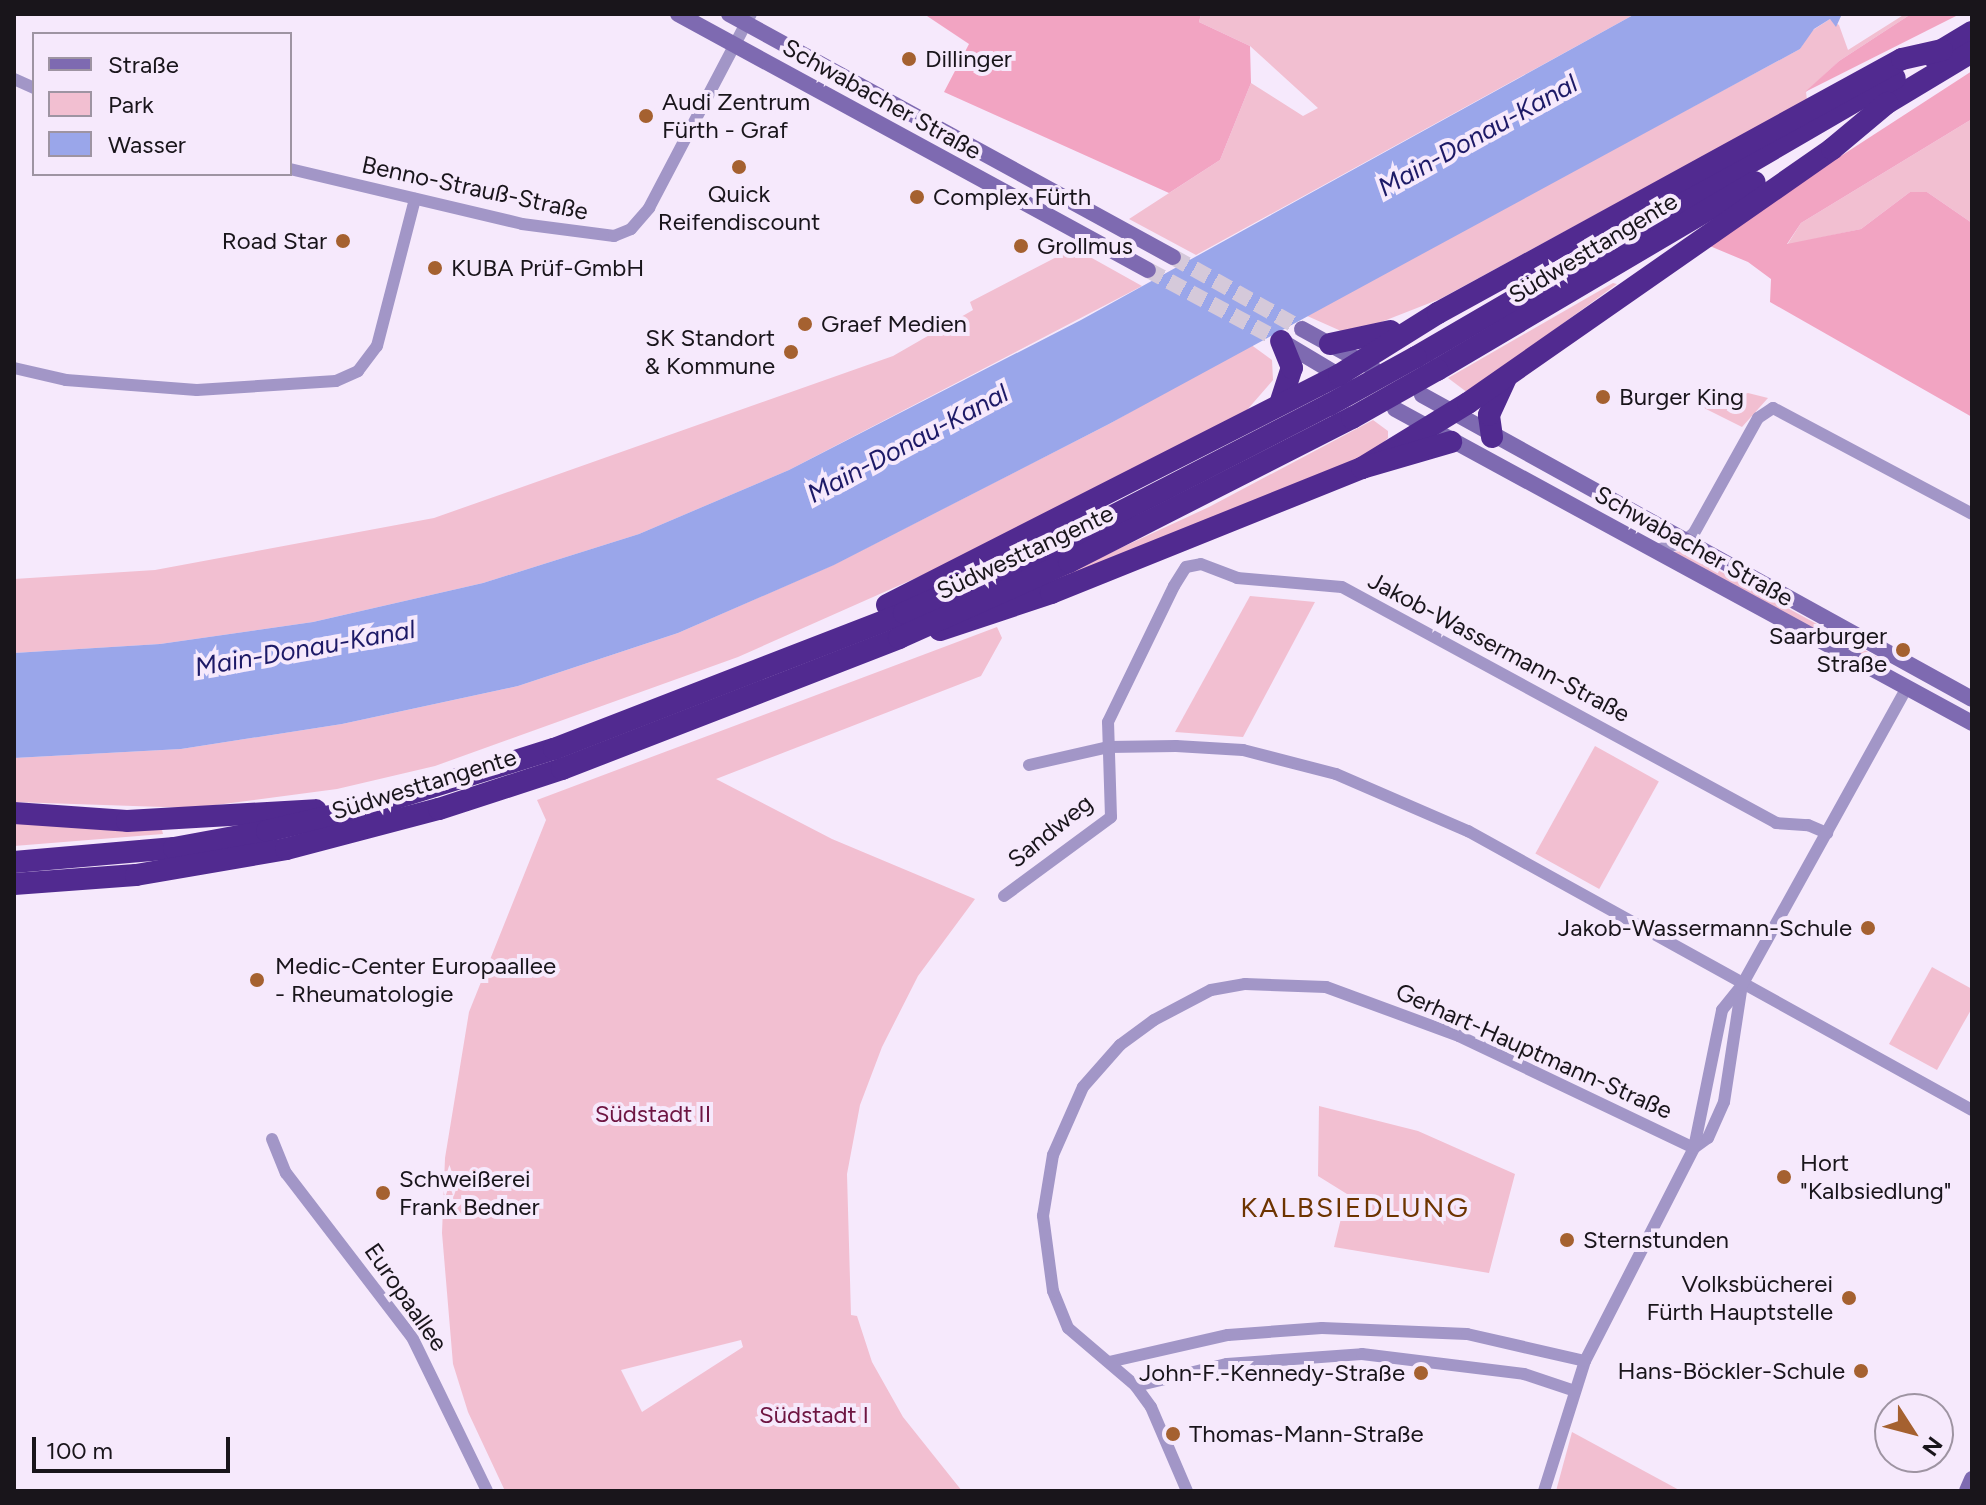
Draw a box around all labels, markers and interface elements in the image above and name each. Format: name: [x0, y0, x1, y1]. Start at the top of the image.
legend: [32, 32, 292, 176]
street label: Schwabacher Straße: [778, 33, 986, 165]
place label: Dillinger: [925, 45, 1012, 73]
text: Straße: [108, 50, 179, 79]
marker: Dillinger: [900, 50, 918, 68]
water label: Main-Donau-Kanal: [1373, 68, 1583, 204]
place label: Audi Zentrum Fürth - Graf: [662, 88, 810, 144]
text: Park: [108, 90, 154, 119]
marker: Audi Zentrum Fürth - Graf: [637, 107, 655, 125]
text: Wasser: [108, 130, 186, 159]
street label: Benno-Strauß-Straße: [359, 150, 591, 226]
marker: Quick Reifendiscount: [730, 158, 748, 176]
place label: Quick Reifendiscount: [658, 180, 820, 236]
place label: Complex Fürth: [933, 183, 1091, 211]
street label: Südwesttangente: [1504, 186, 1682, 310]
marker: Complex Fürth: [908, 188, 926, 206]
place label: Road Star: [222, 227, 327, 255]
marker: Road Star: [334, 232, 352, 250]
place label: Grollmus: [1037, 232, 1133, 260]
marker: Grollmus: [1012, 237, 1030, 255]
place label: KUBA Prüf-GmbH: [451, 254, 644, 282]
marker: KUBA Prüf-GmbH: [426, 259, 444, 277]
place label: Graef Medien: [821, 310, 967, 338]
marker: Graef Medien: [796, 315, 814, 333]
place label: SK Standort & Kommune: [645, 324, 775, 380]
marker: SK Standort & Kommune: [782, 343, 800, 361]
water label: Main-Donau-Kanal: [802, 378, 1014, 510]
place label: Burger King: [1619, 383, 1744, 411]
marker: Burger King: [1594, 388, 1612, 406]
street label: Schwabacher Straße: [1590, 480, 1798, 612]
street label: Südwesttangente: [932, 498, 1118, 606]
street label: Jakob-Wassermann-Straße: [1363, 566, 1635, 728]
water label: Main-Donau-Kanal: [192, 614, 418, 684]
place label: Saarburger Straße: [1769, 622, 1887, 678]
marker: Saarburger Straße: [1894, 641, 1912, 659]
street label: Südwesttangente: [328, 742, 520, 826]
street label: Sandweg: [1002, 788, 1098, 874]
place label: Jakob-Wassermann-Schule: [1558, 914, 1852, 942]
marker: Jakob-Wassermann-Schule: [1859, 919, 1877, 937]
place label: Medic-Center Europaallee - Rheumatologie: [275, 952, 556, 1008]
marker: Medic-Center Europaallee - Rheumatologie: [246, 969, 268, 991]
street label: Gerhart-Hauptmann-Straße: [1391, 977, 1677, 1125]
park label: Südstadt II: [595, 1100, 711, 1128]
place label: Hort "Kalbsiedlung": [1800, 1149, 1951, 1205]
place label: Schweißerei Frank Bedner: [399, 1165, 540, 1221]
marker: Hort "Kalbsiedlung": [1775, 1168, 1793, 1186]
marker: Schweißerei Frank Bedner: [374, 1184, 392, 1202]
district label: KALBSIEDLUNG: [1240, 1190, 1470, 1224]
place label: Sternstunden: [1583, 1226, 1729, 1254]
marker: Sternstunden: [1558, 1231, 1576, 1249]
street label: Europaallee: [358, 1238, 454, 1356]
place label: Volksbücherei Fürth Hauptstelle: [1646, 1270, 1833, 1326]
marker: Volksbücherei Fürth Hauptstelle: [1840, 1289, 1858, 1307]
place label: Hans-Böckler-Schule: [1618, 1357, 1845, 1385]
place label: John-F.-Kennedy-Straße: [1139, 1359, 1405, 1387]
marker: Hans-Böckler-Schule: [1852, 1362, 1870, 1380]
marker: John-F.-Kennedy-Straße: [1412, 1364, 1430, 1382]
north arrow: [1874, 1393, 1954, 1473]
park label: Südstadt I: [759, 1401, 869, 1429]
place label: Thomas-Mann-Straße: [1189, 1420, 1424, 1448]
scale bar: [36, 1421, 234, 1471]
marker: Thomas-Mann-Straße: [1164, 1425, 1182, 1443]
text: N: [1916, 1431, 1948, 1461]
text: 100 m: [46, 1436, 113, 1465]

